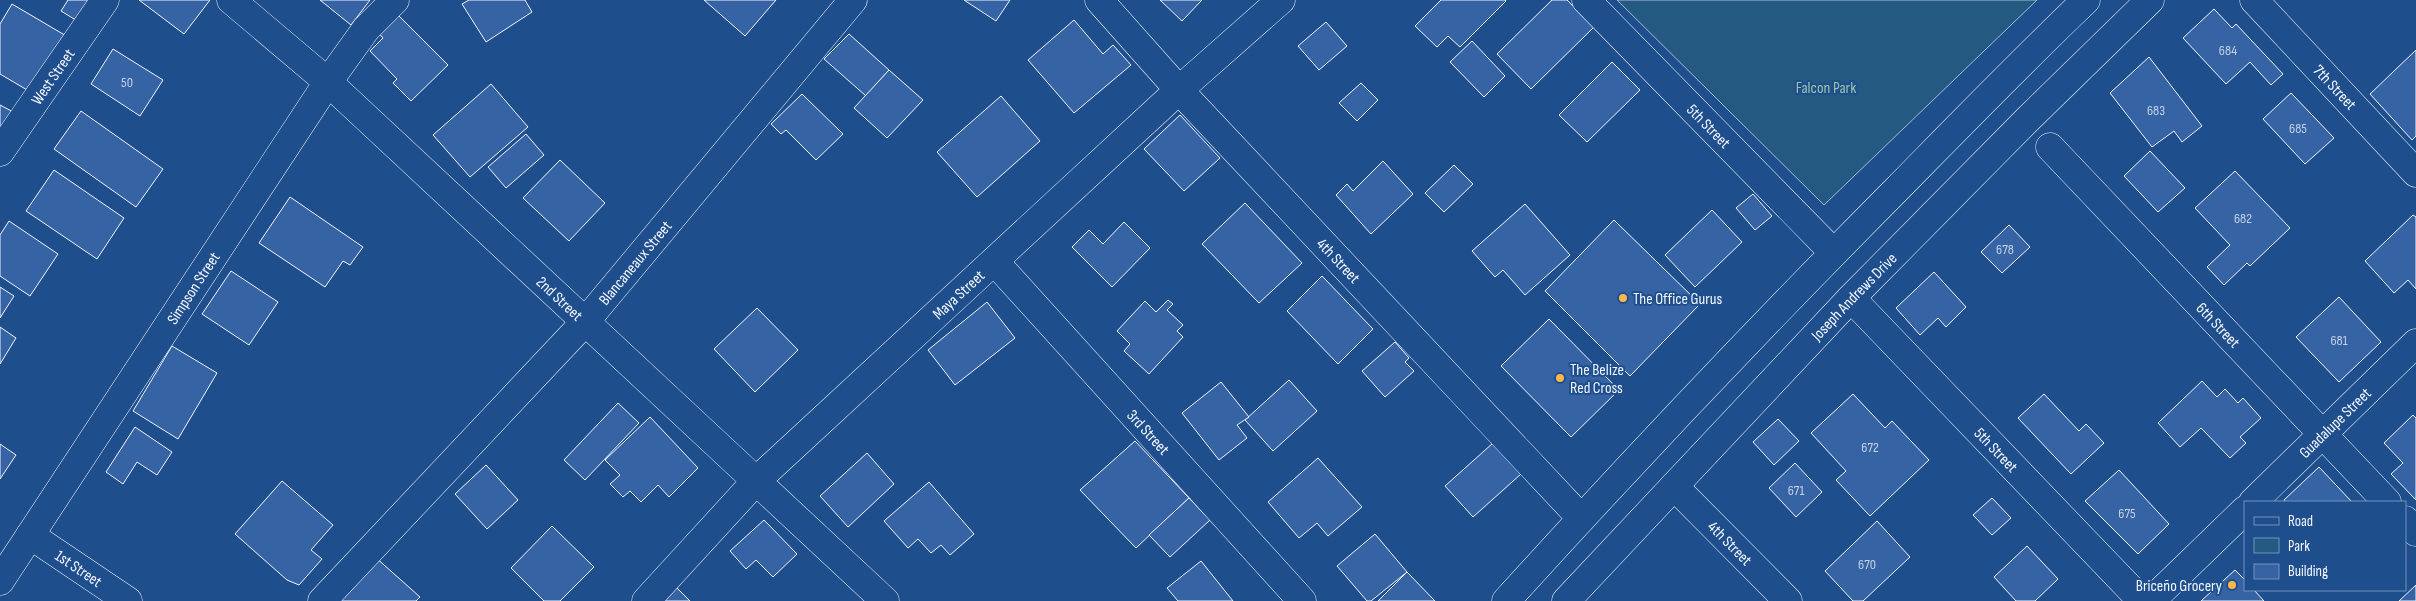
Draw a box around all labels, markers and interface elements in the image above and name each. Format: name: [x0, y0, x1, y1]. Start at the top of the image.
house number: 684: [2219, 42, 2237, 59]
street label: West Street: [28, 46, 79, 109]
street label: 7th Street: [2309, 61, 2360, 114]
house number: 50: [121, 74, 133, 91]
park label: Falcon Park: [1796, 79, 1856, 98]
street label: 5th Street: [1682, 101, 1734, 153]
house number: 683: [2147, 102, 2165, 119]
house number: 685: [2289, 120, 2307, 137]
house number: 682: [2234, 210, 2252, 227]
street label: Blancaneaux Street: [595, 217, 676, 309]
street label: 4th Street: [1312, 235, 1364, 288]
house number: 678: [1996, 241, 2014, 258]
street label: Simpson Street: [163, 249, 225, 328]
street label: Joseph Andrews Drive: [1807, 249, 1901, 346]
street label: Maya Street: [929, 267, 989, 324]
street label: 2nd Street: [532, 273, 586, 325]
place label: The Office Gurus: [1633, 290, 1723, 309]
marker: The Office Gurus: [1617, 292, 1629, 304]
street label: 6th Street: [2192, 299, 2244, 352]
house number: 681: [2330, 332, 2348, 349]
place label: The Belize Red Cross: [1570, 361, 1624, 398]
marker: The Belize Red Cross: [1554, 372, 1566, 384]
street label: Guadalupe Street: [2296, 384, 2376, 463]
street label: 3rd Street: [1122, 406, 1173, 459]
street label: 5th Street: [1970, 424, 2021, 477]
house number: 672: [1861, 439, 1879, 456]
house number: 671: [1788, 482, 1804, 499]
legend: [2244, 501, 2406, 591]
house number: 675: [2118, 505, 2136, 522]
text: Road: [2288, 512, 2313, 531]
street label: 4th Street: [1703, 518, 1755, 570]
text: Park: [2288, 537, 2310, 556]
street label: 1st Street: [51, 547, 105, 592]
house number: 670: [1858, 556, 1876, 573]
text: Building: [2288, 562, 2328, 581]
place label: Briceño Grocery: [2136, 577, 2222, 596]
marker: Briceño Grocery: [2226, 579, 2238, 591]

